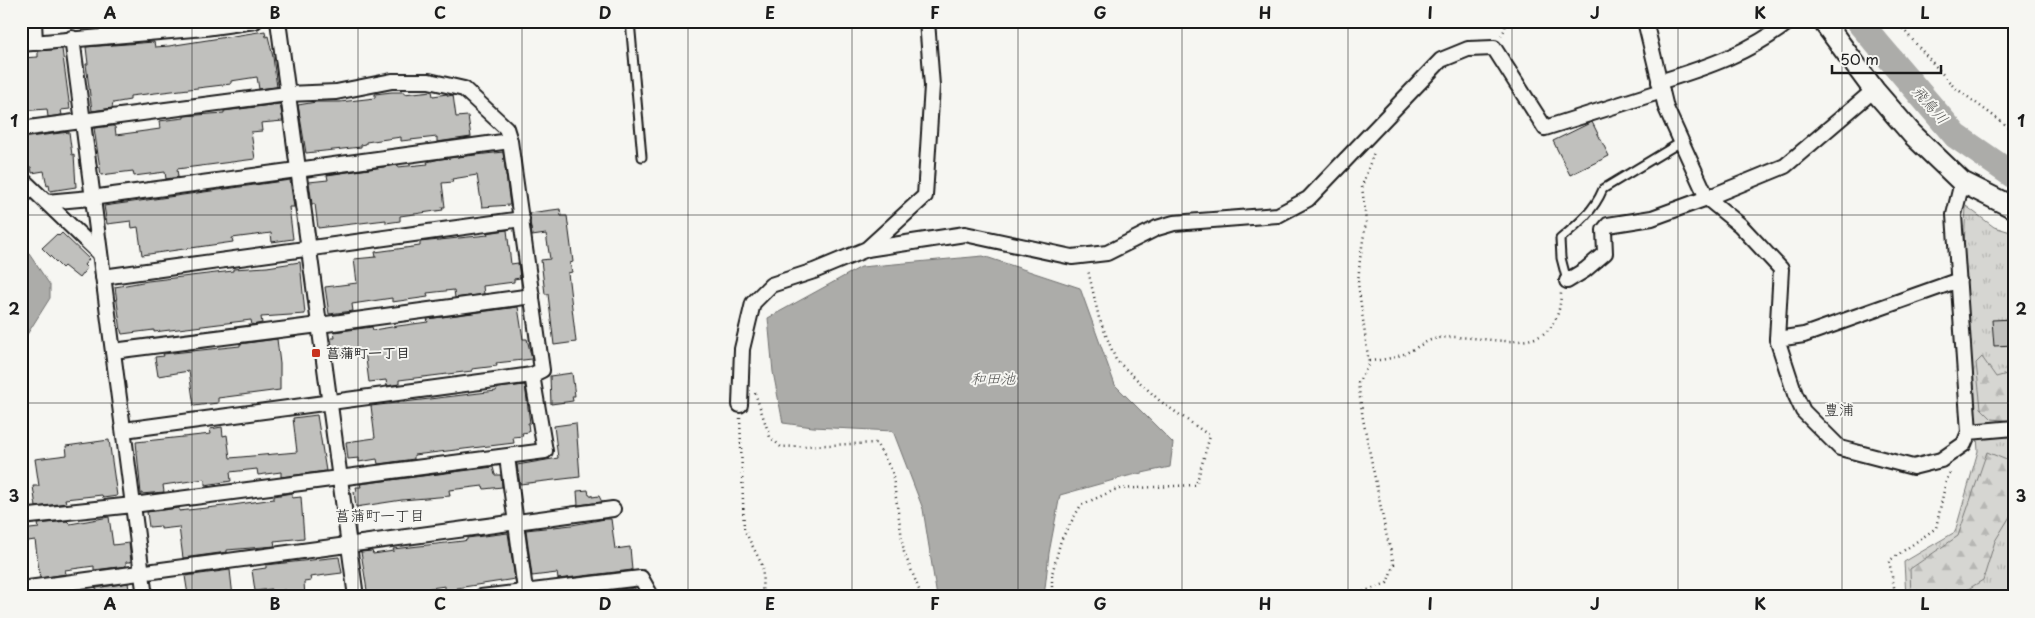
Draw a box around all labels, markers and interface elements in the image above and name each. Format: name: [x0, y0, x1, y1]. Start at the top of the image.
text: A: [104, 0, 117, 24]
text: B: [270, 0, 281, 24]
text: C: [434, 0, 446, 24]
text: D: [599, 0, 611, 24]
text: E: [765, 0, 775, 24]
text: F: [930, 0, 940, 24]
text: G: [1093, 0, 1107, 24]
text: H: [1259, 0, 1271, 24]
text: I: [1427, 0, 1433, 24]
text: J: [1590, 0, 1600, 24]
text: K: [1754, 0, 1766, 24]
text: L: [1920, 0, 1930, 24]
scale bar: [1832, 42, 1941, 74]
text: 50 m: [1840, 47, 1879, 70]
water label: 飛鳥川: [1908, 79, 1955, 129]
text: 1: [10, 108, 18, 132]
text: 1: [2017, 108, 2025, 132]
text: 2: [8, 296, 20, 320]
text: 2: [2015, 296, 2027, 320]
place label: 菖蒲町一丁目: [326, 342, 410, 363]
marker: 菖蒲町一丁目: [310, 347, 322, 359]
water label: 和田池: [970, 366, 1016, 389]
district label: 豊浦: [1824, 397, 1854, 420]
text: 3: [9, 483, 19, 507]
text: 3: [2016, 483, 2026, 507]
district label: 菖蒲町一丁目: [335, 503, 425, 526]
text: A: [104, 591, 117, 615]
text: B: [270, 591, 281, 615]
text: C: [434, 591, 446, 615]
text: D: [599, 591, 611, 615]
text: E: [765, 591, 775, 615]
text: F: [930, 591, 940, 615]
text: G: [1093, 591, 1107, 615]
text: H: [1259, 591, 1271, 615]
text: I: [1427, 591, 1433, 615]
text: J: [1590, 591, 1600, 615]
text: K: [1754, 591, 1766, 615]
text: L: [1920, 591, 1930, 615]

